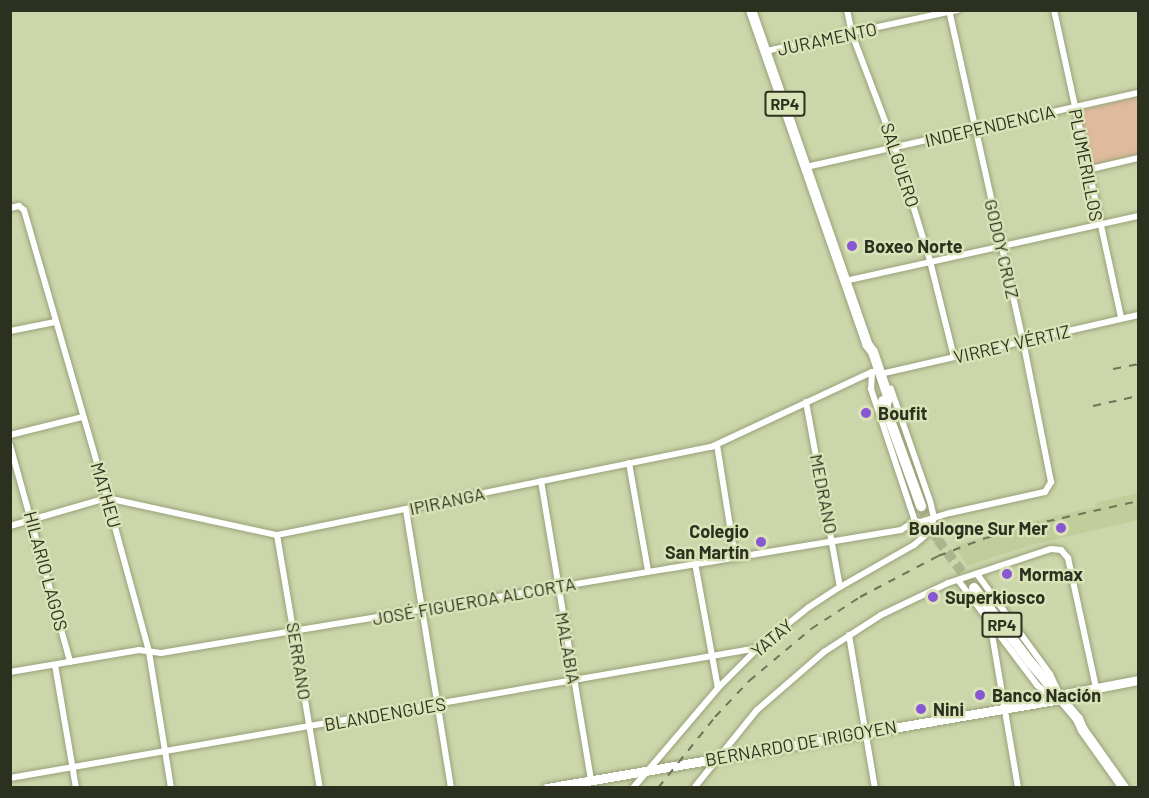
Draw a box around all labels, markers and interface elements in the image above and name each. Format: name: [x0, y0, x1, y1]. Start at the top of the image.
street label: JURAMENTO: [775, 18, 879, 60]
road number: RP4: [764, 91, 806, 117]
street label: INDEPENDENCIA: [923, 101, 1057, 151]
street label: PLUMERILLOS: [1065, 107, 1107, 223]
street label: SALGUERO: [876, 120, 924, 210]
street label: GODOY CRUZ: [980, 197, 1024, 301]
place label: Boxeo Norte: [864, 235, 963, 257]
marker: Boxeo Norte: [845, 239, 859, 253]
street label: VIRREY VÉRTIZ: [952, 320, 1072, 368]
place label: Boufit: [878, 402, 927, 424]
marker: Boufit: [859, 406, 873, 420]
street label: MEDRANO: [806, 452, 842, 536]
street label: MATHEU: [86, 460, 126, 530]
street label: IPIRANGA: [407, 482, 487, 520]
street label: HILARIO LAGOS: [20, 509, 72, 633]
place label: Boulogne Sur Mer: [909, 517, 1048, 539]
marker: Boulogne Sur Mer: [1052, 519, 1070, 537]
place label: Colegio San Martín: [665, 521, 749, 564]
marker: Colegio San Martín: [754, 535, 768, 549]
place label: Mormax: [1019, 563, 1083, 585]
marker: Mormax: [1000, 567, 1014, 581]
street label: JOSÉ FIGUEROA ALCORTA: [371, 572, 577, 630]
place label: Superkiosco: [945, 586, 1045, 608]
marker: Superkiosco: [926, 590, 940, 604]
street label: MALABIA: [551, 610, 585, 686]
road number: RP4: [981, 612, 1023, 638]
street label: YATAY: [747, 614, 797, 662]
street label: SERRANO: [282, 621, 316, 701]
place label: Banco Nación: [992, 684, 1101, 706]
marker: Banco Nación: [973, 688, 987, 702]
street label: BLANDENGUES: [322, 693, 448, 735]
place label: Nini: [933, 698, 964, 720]
marker: Nini: [914, 702, 928, 716]
street label: BERNARDO DE IRIGOYEN: [704, 716, 898, 770]

